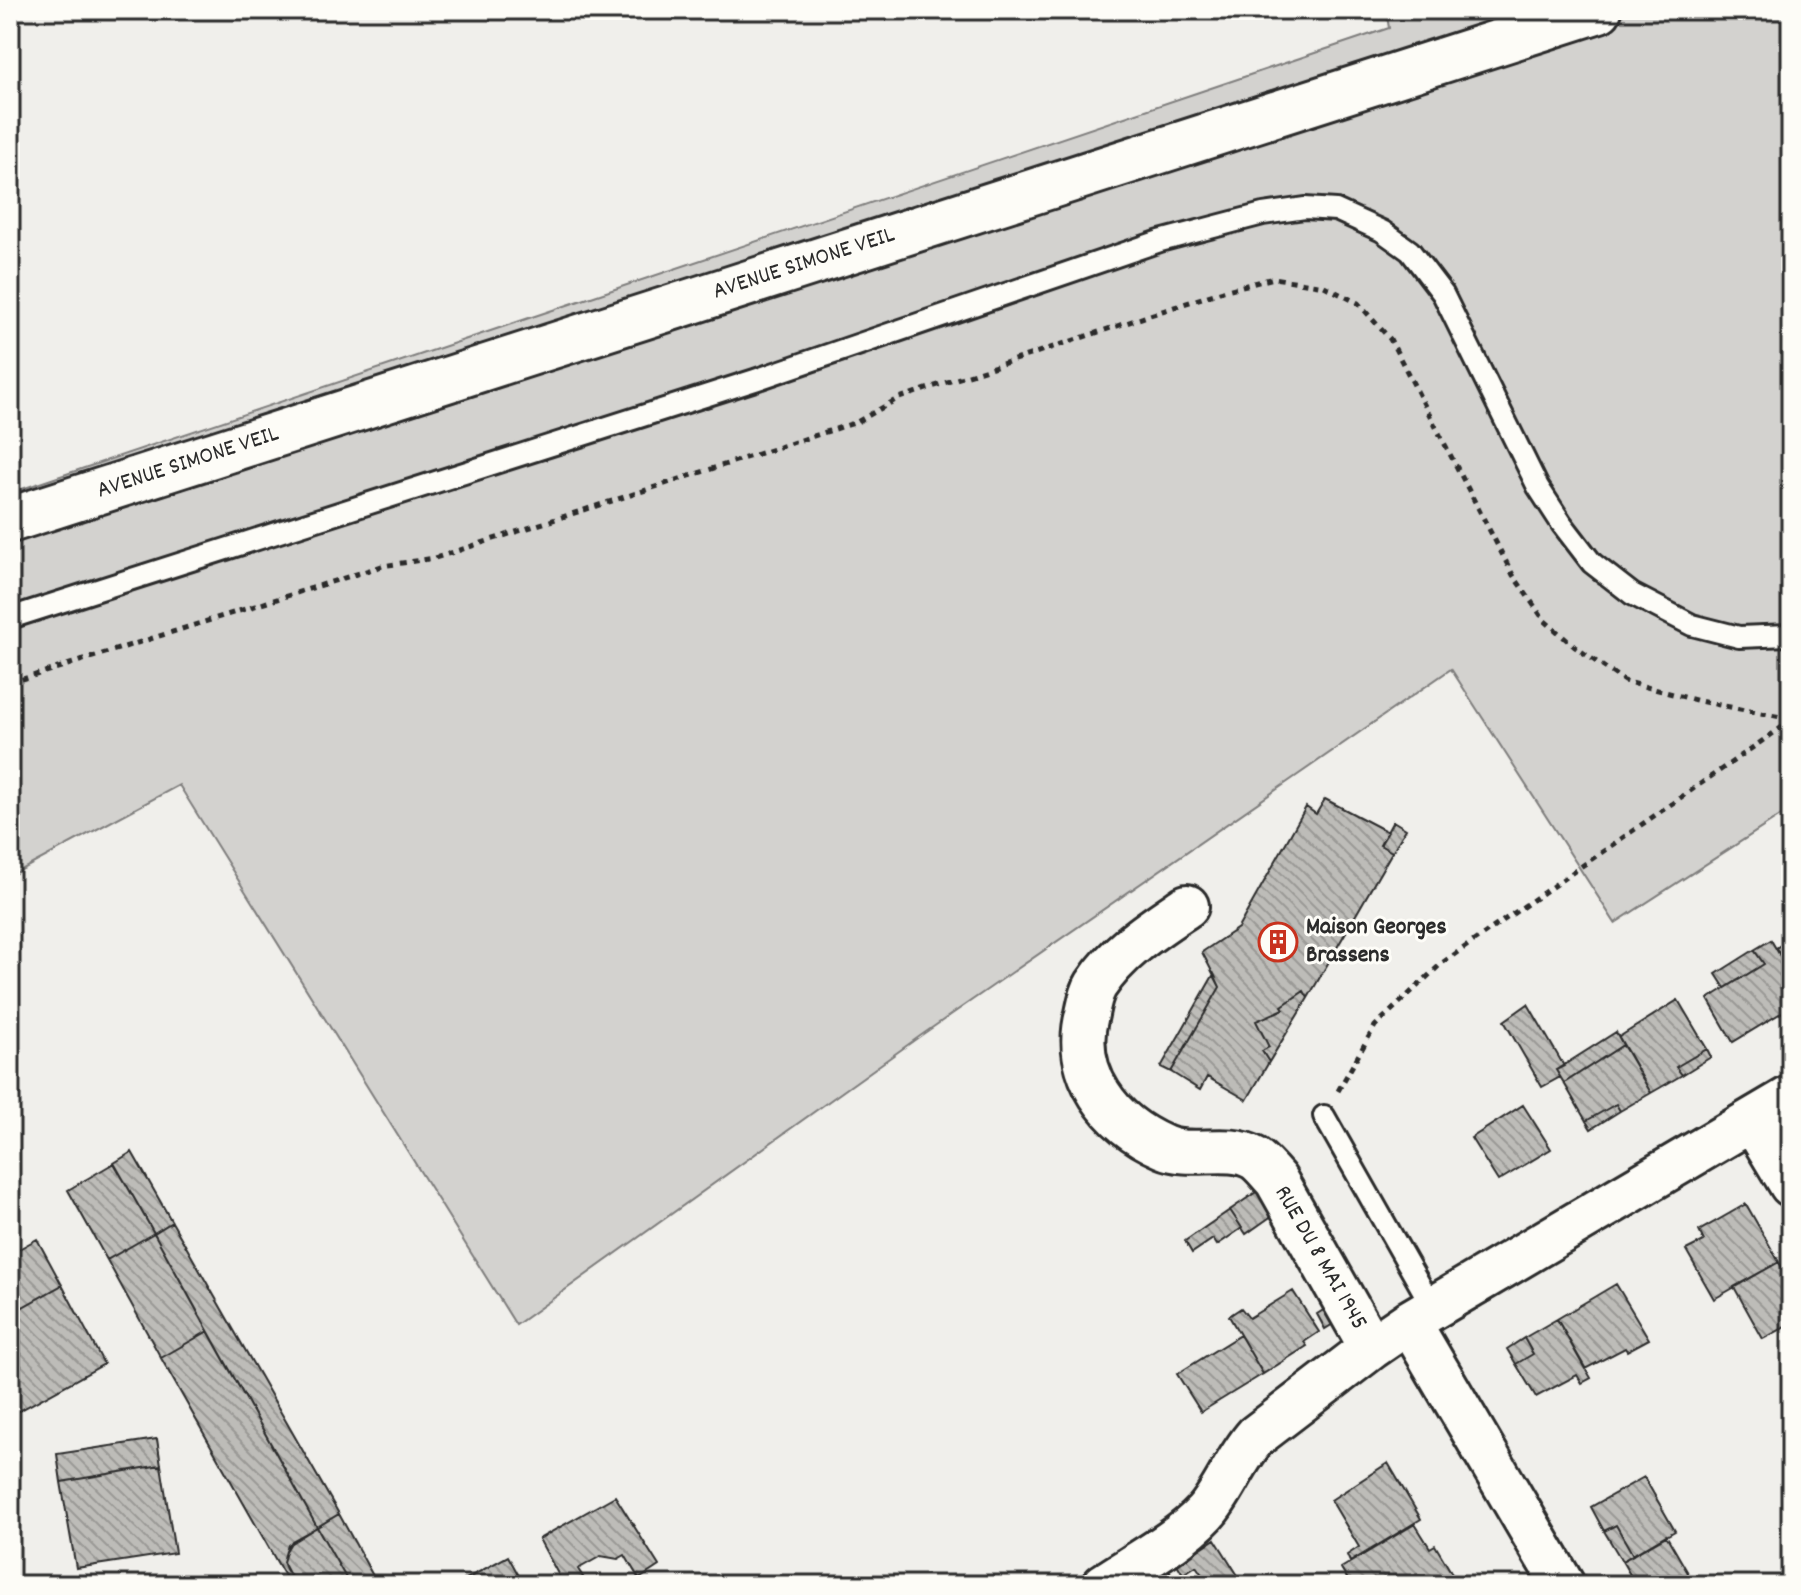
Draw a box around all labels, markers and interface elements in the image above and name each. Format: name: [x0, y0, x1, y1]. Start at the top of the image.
street label: AVENUE SIMONE VEIL: [709, 219, 899, 309]
street label: AVENUE SIMONE VEIL: [93, 418, 283, 508]
place label: Maison Georges Brassens: [1306, 911, 1447, 973]
building icon: Maison Georges Brassens: [1257, 921, 1299, 963]
street label: RUE DU 8 MAI 1945: [1265, 1180, 1375, 1336]

